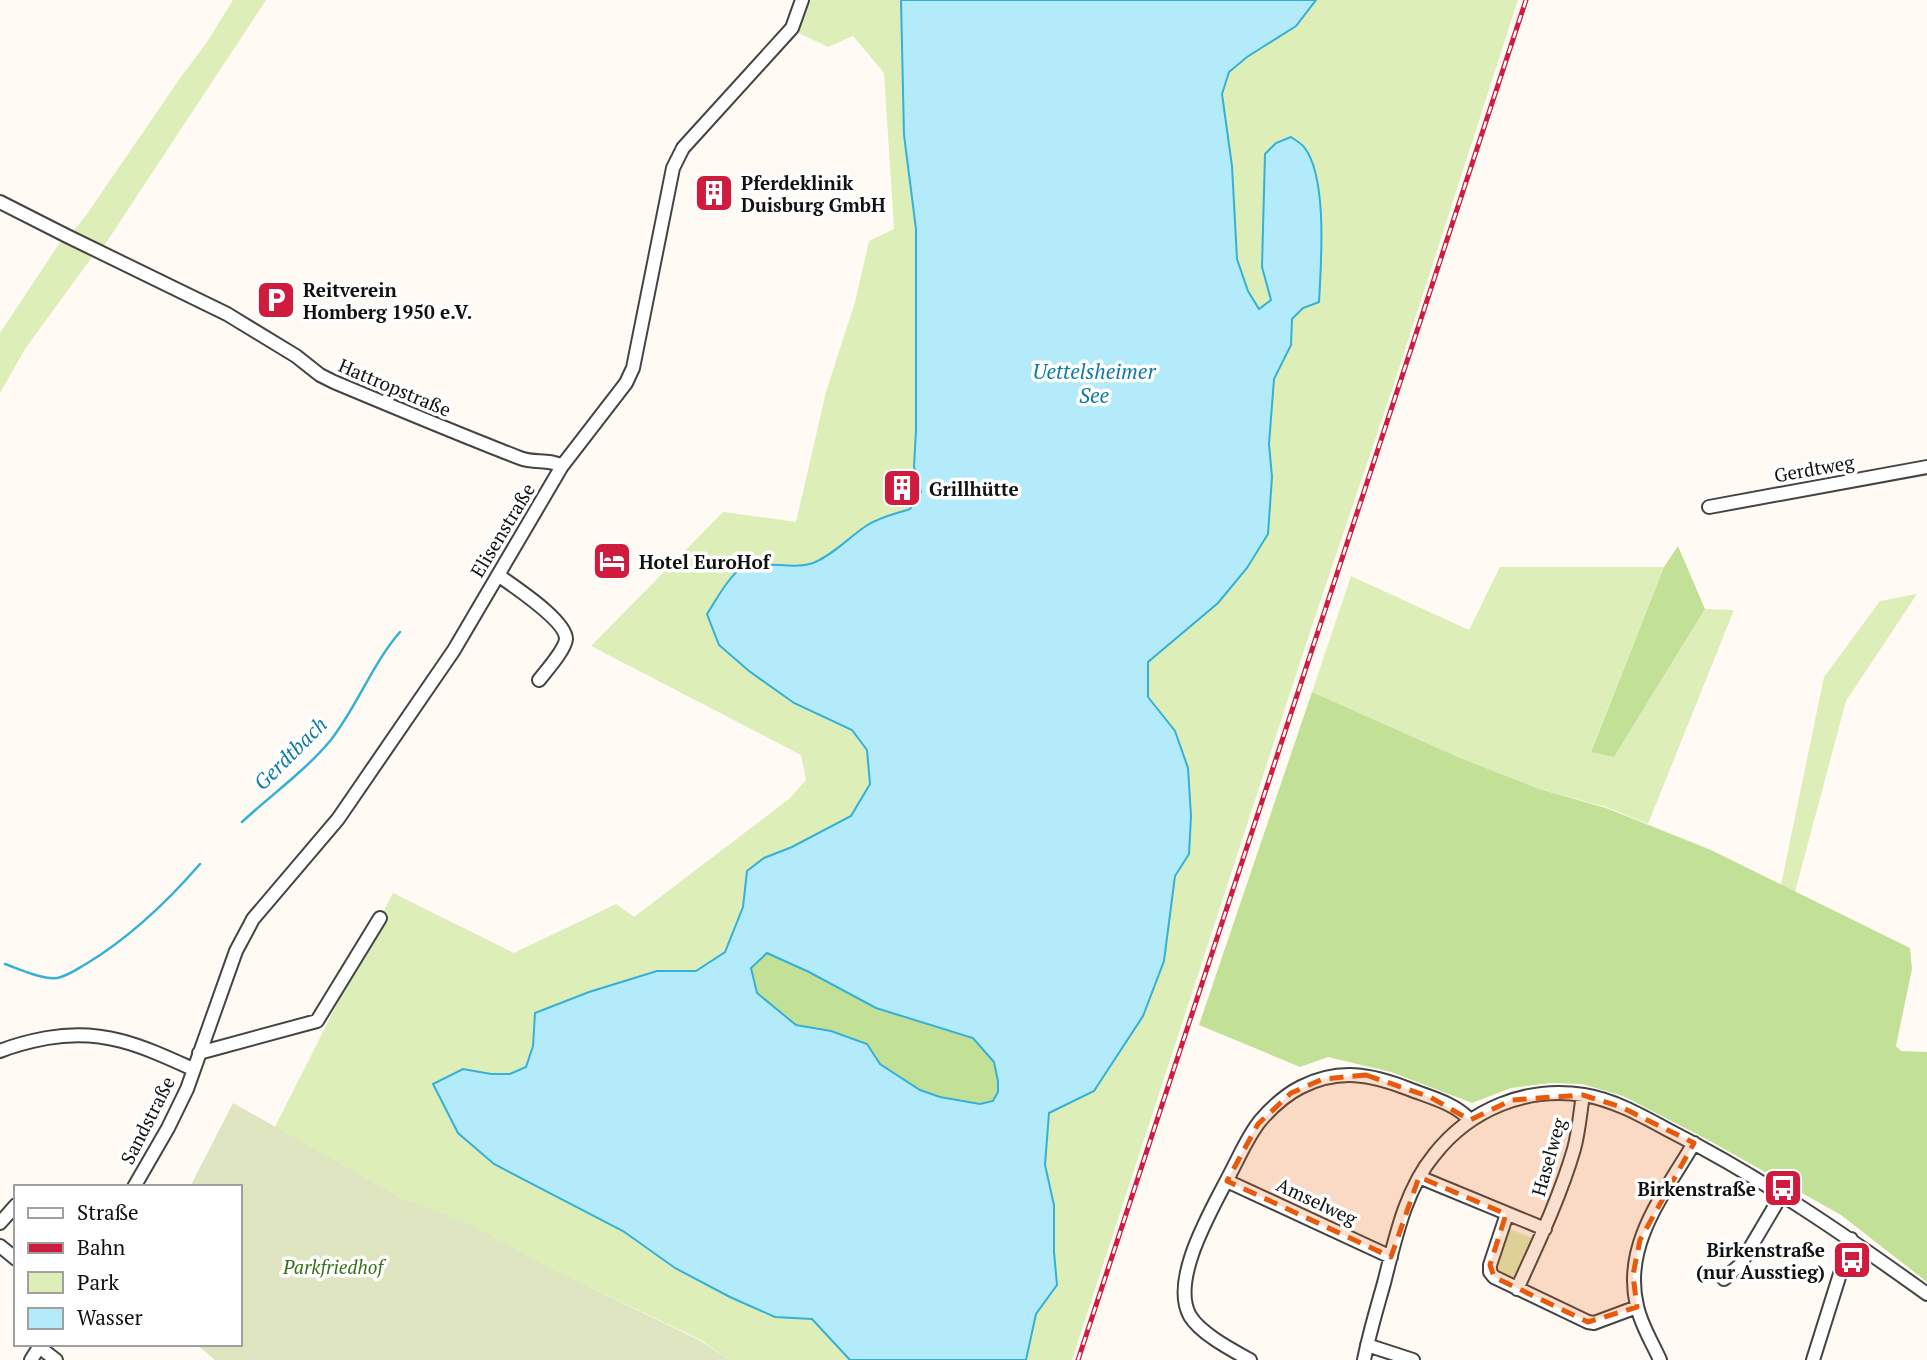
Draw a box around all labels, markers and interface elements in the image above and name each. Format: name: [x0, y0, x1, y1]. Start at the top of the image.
place label: Pferdeklinik Duisburg GmbH: [741, 170, 886, 217]
building icon: Pferdeklinik Duisburg GmbH: [693, 172, 735, 214]
place label: Reitverein Homberg 1950 e.V.: [303, 277, 472, 324]
parking icon: Reitverein Homberg 1950 e.V.: [255, 279, 297, 321]
street label: Hattropstraße: [335, 352, 455, 422]
water label: Uettelsheimer See: [1033, 357, 1156, 409]
street label: Gerdtweg: [1772, 449, 1857, 487]
building icon: Grillhütte: [881, 467, 923, 509]
place label: Grillhütte: [929, 476, 1019, 501]
street label: Elisenstraße: [464, 478, 540, 582]
hotel icon: Hotel EuroHof: [591, 540, 633, 582]
place label: Hotel EuroHof: [639, 549, 772, 574]
water label: Gerdtbach: [247, 710, 333, 796]
street label: Sandstraße: [114, 1072, 180, 1168]
street label: Haselweg: [1525, 1114, 1571, 1199]
bus stop icon: Birkenstraße: [1762, 1167, 1804, 1209]
street label: Amselweg: [1273, 1171, 1362, 1231]
place label: Birkenstraße: [1637, 1176, 1756, 1201]
legend: [14, 1185, 242, 1346]
text: Straße: [77, 1198, 139, 1226]
text: Bahn: [77, 1233, 126, 1261]
place label: Birkenstraße (nur Ausstieg): [1696, 1237, 1825, 1284]
bus stop icon: Birkenstraße (nur Ausstieg): [1831, 1239, 1873, 1281]
park label: Parkfriedhof: [282, 1254, 386, 1279]
text: Park: [77, 1268, 119, 1296]
text: Wasser: [77, 1303, 143, 1331]

